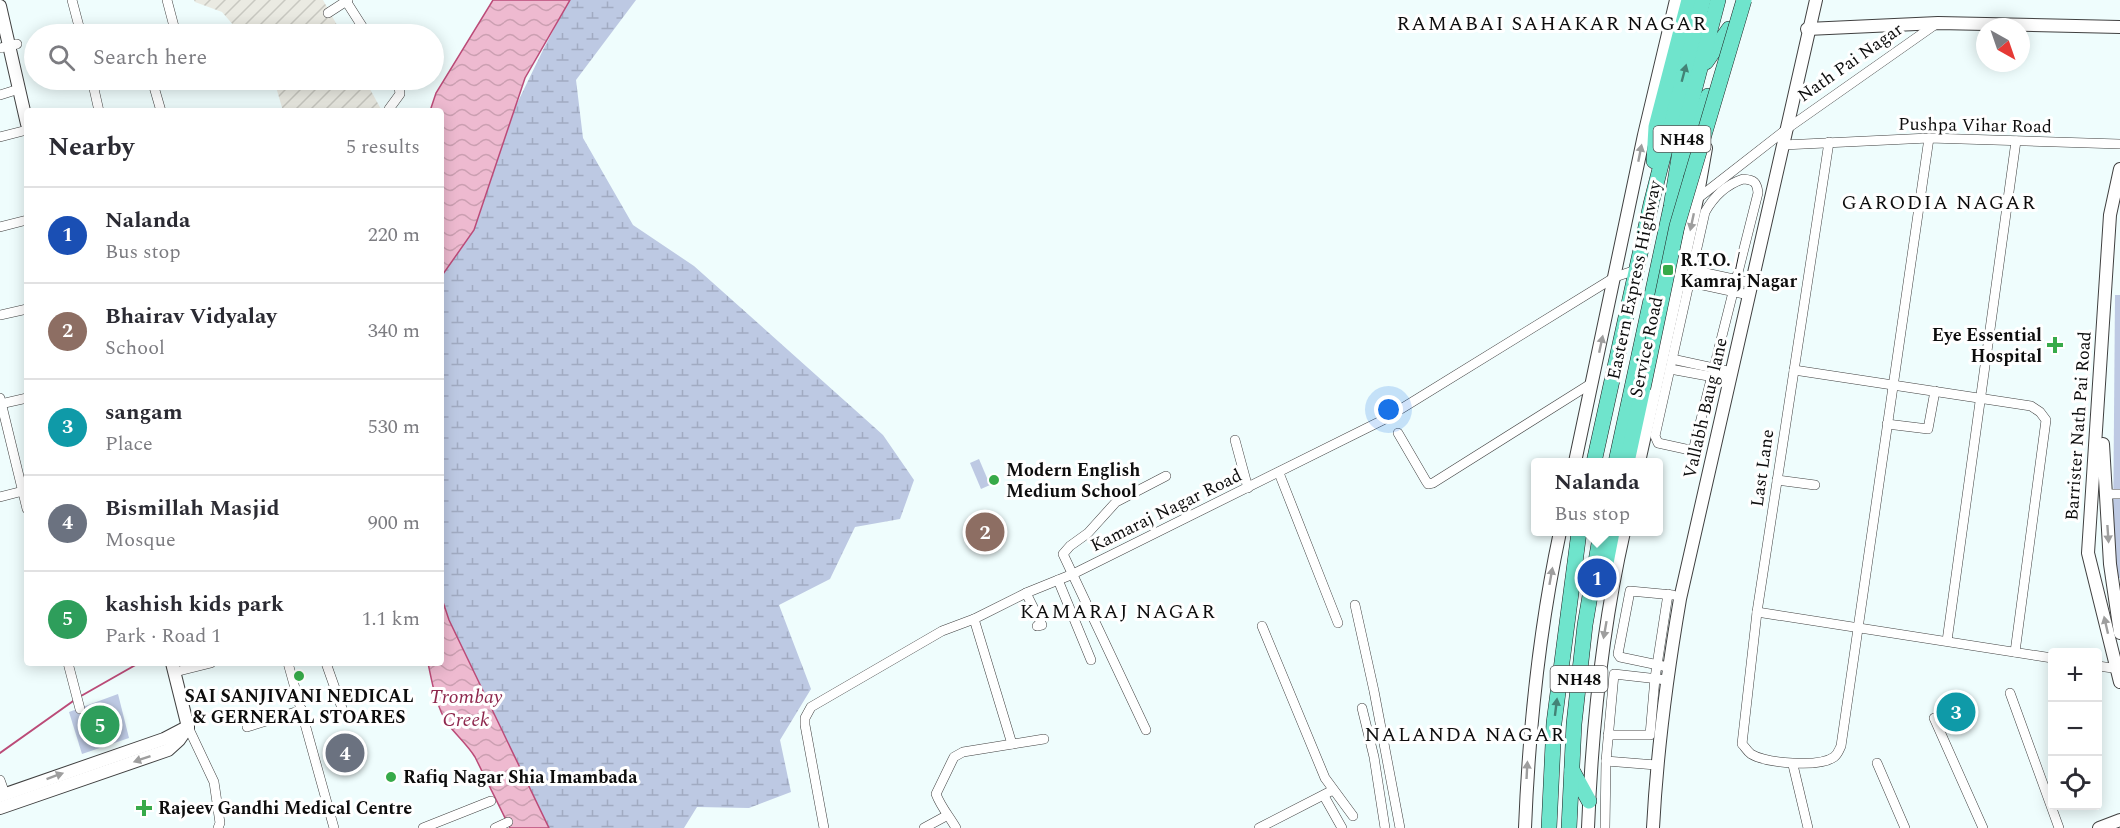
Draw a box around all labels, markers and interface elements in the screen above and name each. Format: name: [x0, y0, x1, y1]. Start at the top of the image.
district label: RAMABAI SAHAKAR NAGAR: [1396, 9, 1708, 39]
street label: Nath Pai Nagar: [1792, 16, 1908, 109]
north arrow: [1976, 18, 2030, 72]
search box: [24, 24, 444, 90]
icon: search: [45, 41, 78, 74]
text: Search here: [93, 41, 207, 74]
one-way arrow: [1680, 64, 1689, 82]
street label: Pushpa Vihar Road: [1898, 111, 2052, 140]
road number: NH48: [1654, 126, 1710, 152]
text: Nearby: [48, 127, 134, 167]
text: 5 results: [346, 132, 420, 162]
one-way arrow: [1636, 143, 1645, 162]
street label: Eastern Express Highway: [1600, 177, 1669, 382]
district label: GARODIA NAGAR: [1841, 188, 2037, 218]
text: Nalanda: [105, 204, 190, 237]
one-way arrow: [1687, 213, 1696, 232]
text: 1: [62, 220, 73, 250]
text: 220 m: [368, 220, 420, 250]
text: Bus stop: [105, 237, 181, 267]
place label: R.T.O. / Kamraj Nagar: [1680, 247, 1797, 295]
marker: R.T.O. / Kamraj Nagar: [1661, 263, 1675, 277]
street label: Service Road: [1623, 294, 1670, 400]
text: Bhairav Vidyalay: [105, 300, 277, 333]
text: 2: [62, 316, 73, 346]
text: 340 m: [368, 316, 420, 346]
place label: Eye Essential Hospital: [1932, 322, 2042, 370]
street label: Barrister Nath Pai Road: [2058, 330, 2099, 522]
text: School: [105, 333, 165, 363]
one-way arrow: [1596, 334, 1606, 353]
street label: Vallabh Baug lane: [1676, 335, 1735, 481]
marker: Eye Essential Hospital: [2046, 336, 2064, 354]
your location: [1374, 395, 1403, 424]
text: sangam: [105, 396, 182, 429]
text: 3: [62, 412, 73, 442]
text: 530 m: [368, 412, 420, 442]
street label: Last Lane: [1744, 428, 1781, 509]
text: Place: [105, 429, 153, 459]
place label: Modern English Medium School: [1006, 457, 1140, 505]
popup: [1531, 458, 1663, 536]
street label: Kamaraj Nagar Road: [1086, 462, 1246, 559]
text: Nalanda: [1554, 466, 1640, 499]
marker: Modern English Medium School: [987, 473, 1001, 487]
text: Bismillah Masjid: [105, 492, 280, 525]
text: Bus stop: [1554, 499, 1630, 529]
text: 4: [62, 508, 73, 538]
text: 900 m: [368, 508, 420, 538]
pin: 2: [966, 510, 1004, 554]
one-way arrow: [2103, 524, 2113, 543]
text: Mosque: [105, 525, 176, 555]
pin: 1: [1578, 556, 1616, 600]
one-way arrow: [1547, 567, 1556, 586]
text: kashish kids park: [105, 588, 284, 621]
district label: KAMARAJ NAGAR: [1020, 597, 1216, 627]
text: 5: [62, 604, 73, 634]
text: 1.1 km: [362, 604, 420, 634]
one-way arrow: [2100, 616, 2110, 634]
text: Park · Road 1: [105, 621, 221, 651]
one-way arrow: [1600, 621, 1609, 640]
map controls: [2048, 648, 2102, 810]
button: +: [2048, 648, 2102, 702]
road number: NH48: [1550, 666, 1608, 692]
marker: SAI SANJIVANI NEDICAL & GERNERAL STOARES: [292, 669, 306, 683]
water label: Trombay Creek: [430, 682, 503, 735]
place label: SAI SANJIVANI NEDICAL & GERNERAL STOARES: [184, 683, 414, 731]
pin: 3: [1936, 690, 1976, 734]
one-way arrow: [1551, 697, 1561, 716]
pin: 5: [80, 702, 120, 748]
button: −: [2048, 702, 2102, 756]
district label: NALANDA NAGAR: [1365, 720, 1565, 750]
pin: 4: [326, 730, 364, 776]
one-way arrow: [133, 754, 151, 764]
button: locate: [2048, 756, 2102, 810]
one-way arrow: [1523, 760, 1532, 779]
place label: Rafiq Nagar Shia Imambada: [403, 764, 638, 791]
marker: Rafiq Nagar Shia Imambada: [384, 770, 398, 784]
one-way arrow: [46, 771, 64, 781]
place label: Rajeev Gandhi Medical Centre: [158, 795, 412, 822]
marker: Rajeev Gandhi Medical Centre: [135, 799, 153, 817]

